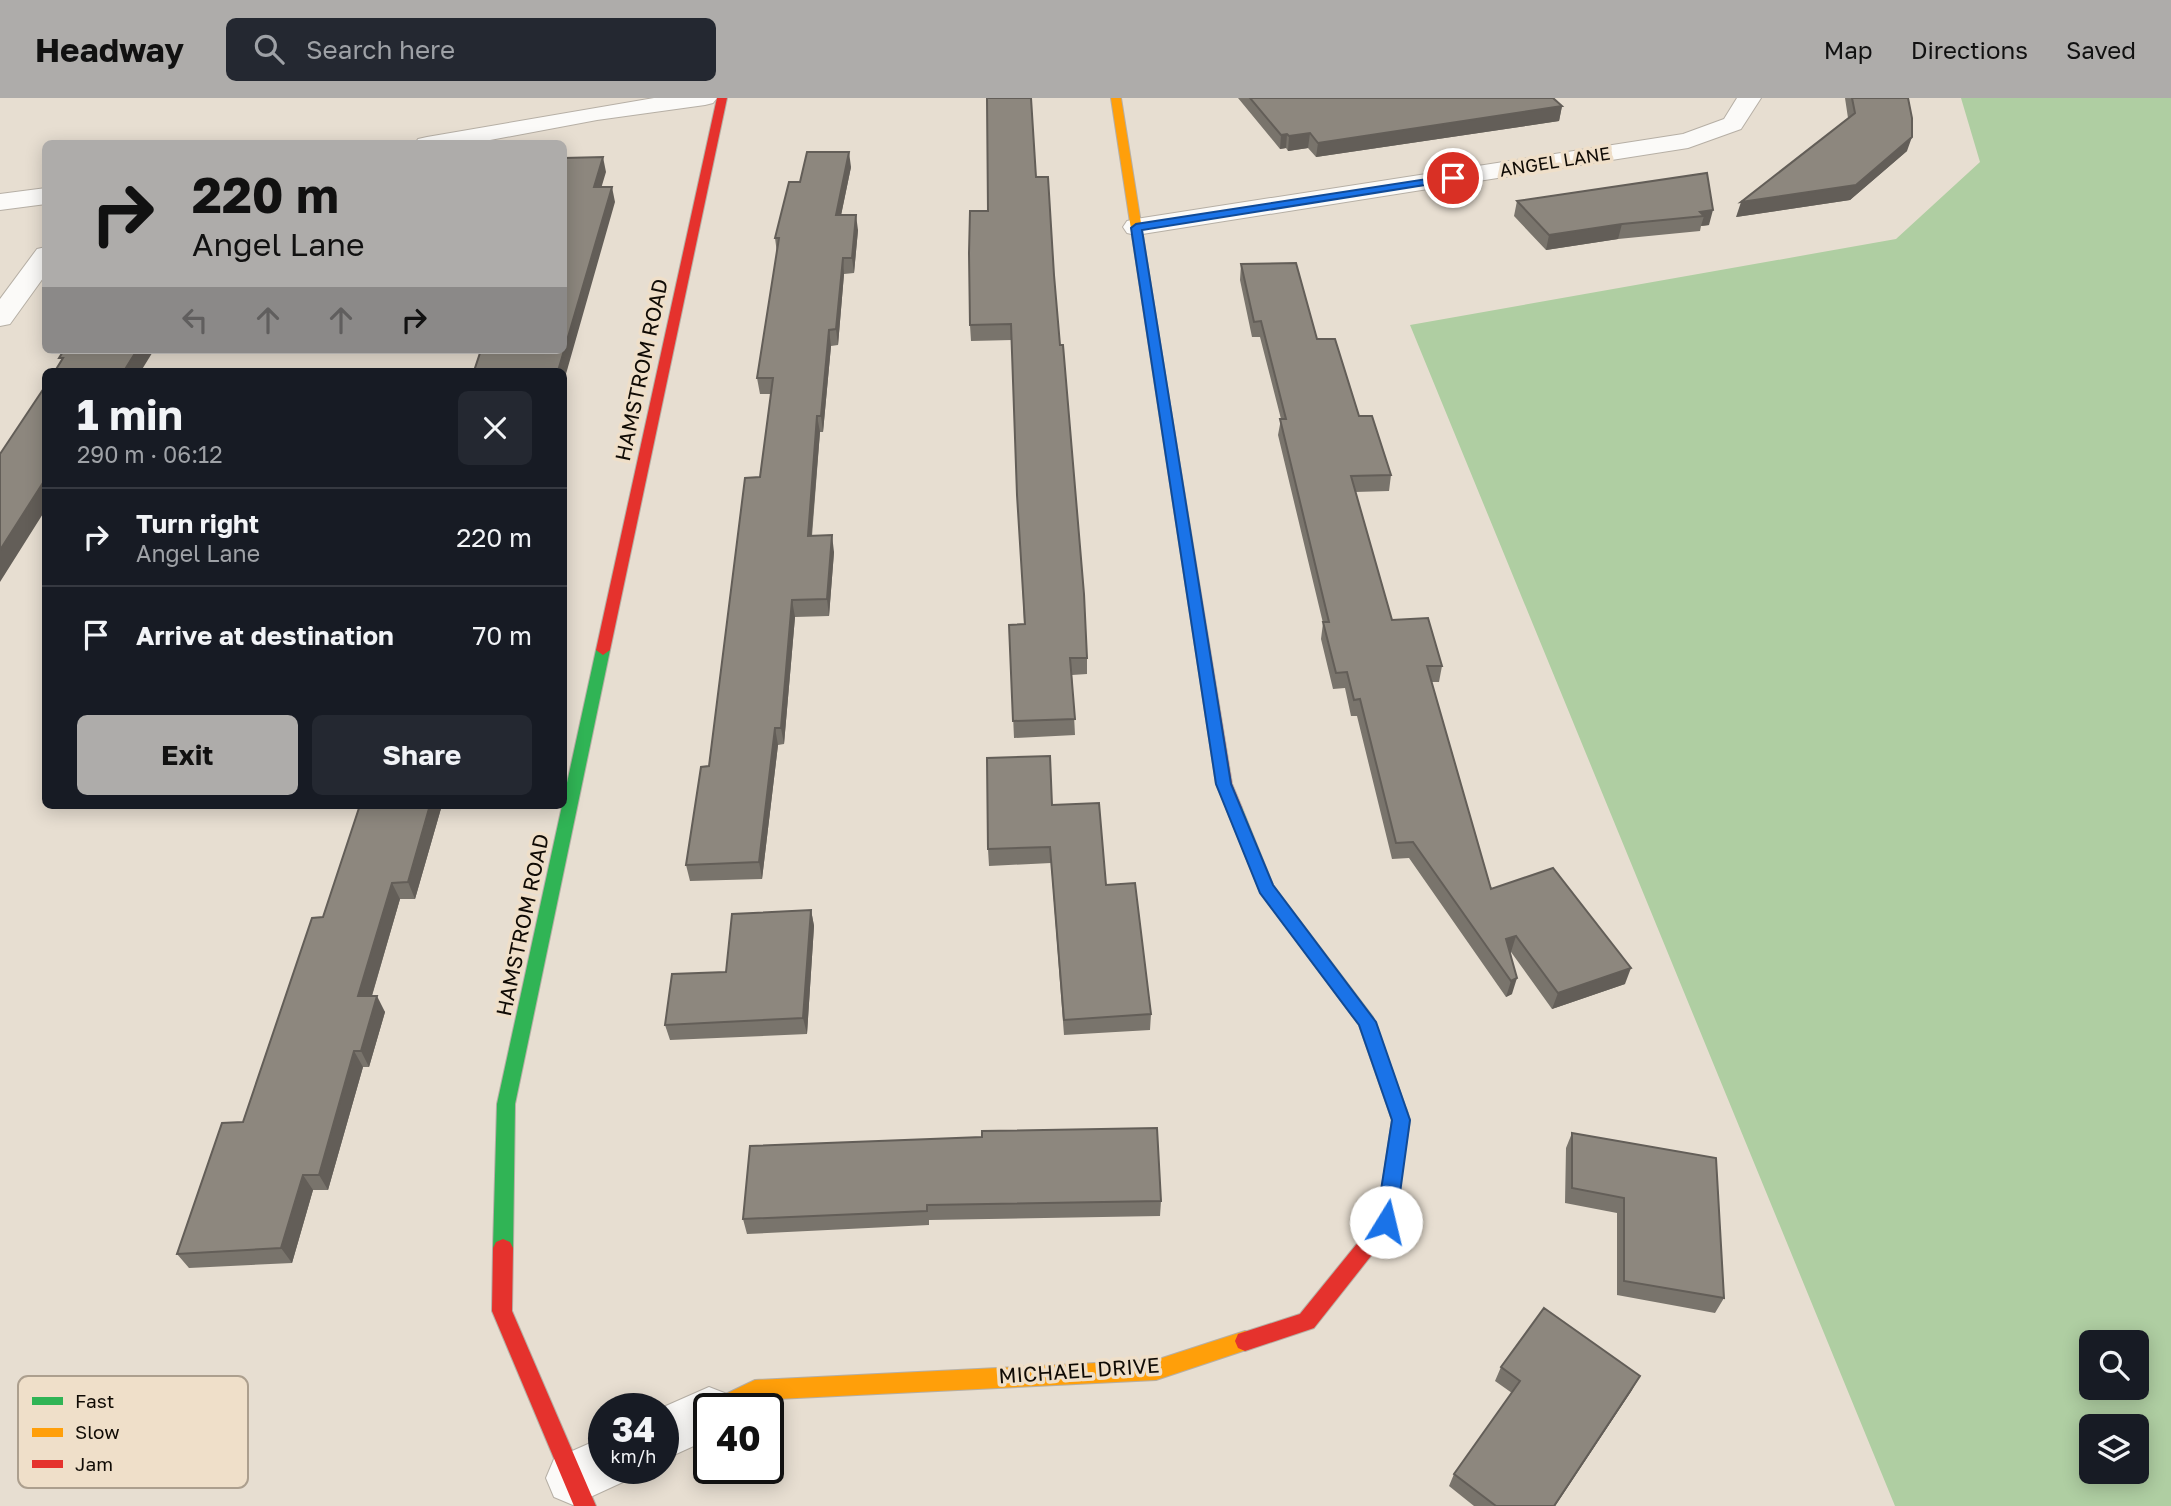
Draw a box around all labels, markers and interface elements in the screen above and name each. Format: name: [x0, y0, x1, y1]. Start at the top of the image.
search box: [226, 18, 716, 81]
text: Headway: [35, 30, 184, 69]
icon: search: [250, 30, 288, 68]
text: Search here: [306, 34, 455, 65]
text: Map: [1824, 35, 1873, 64]
text: Directions: [1911, 35, 2028, 64]
text: Saved: [2066, 35, 2136, 64]
street label: ANGEL LANE: [1498, 141, 1612, 181]
pin: [1423, 148, 1483, 208]
icon: arrive: [1434, 159, 1472, 197]
text: 220 m: [192, 165, 339, 224]
icon: right: [77, 168, 168, 259]
text: Angel Lane: [192, 225, 364, 263]
street label: HAMSTROM ROAD: [609, 276, 673, 463]
icon: left: [176, 301, 214, 339]
icon: ahead: [249, 301, 287, 339]
icon: ahead: [322, 301, 360, 339]
icon: right: [395, 301, 433, 339]
text: 1 min: [77, 389, 183, 439]
button: close: [458, 391, 532, 465]
text: 290 m · 06:12: [77, 440, 223, 468]
text: Turn right: [136, 508, 259, 539]
icon: right: [77, 518, 115, 556]
text: 220 m: [456, 522, 532, 553]
text: Angel Lane: [136, 539, 260, 567]
icon: arrive: [77, 616, 115, 654]
text: Arrive at destination: [136, 620, 394, 651]
text: 70 m: [473, 620, 532, 651]
button: Exit: [77, 715, 298, 795]
button: Share: [312, 715, 532, 795]
street label: HAMSTROM ROAD: [490, 831, 554, 1018]
position arrow: [1349, 1185, 1423, 1259]
map controls: [2079, 1330, 2149, 1484]
button: search: [2079, 1330, 2149, 1400]
street label: MICHAEL DRIVE: [997, 1351, 1160, 1389]
legend: [18, 1376, 248, 1488]
text: Fast: [75, 1389, 114, 1412]
speed limit sign: 40: [693, 1393, 784, 1484]
text: 34: [612, 1408, 655, 1450]
button: layers: [2079, 1414, 2149, 1484]
text: Slow: [75, 1420, 120, 1443]
text: km/h: [611, 1445, 656, 1467]
text: Jam: [75, 1452, 113, 1475]

